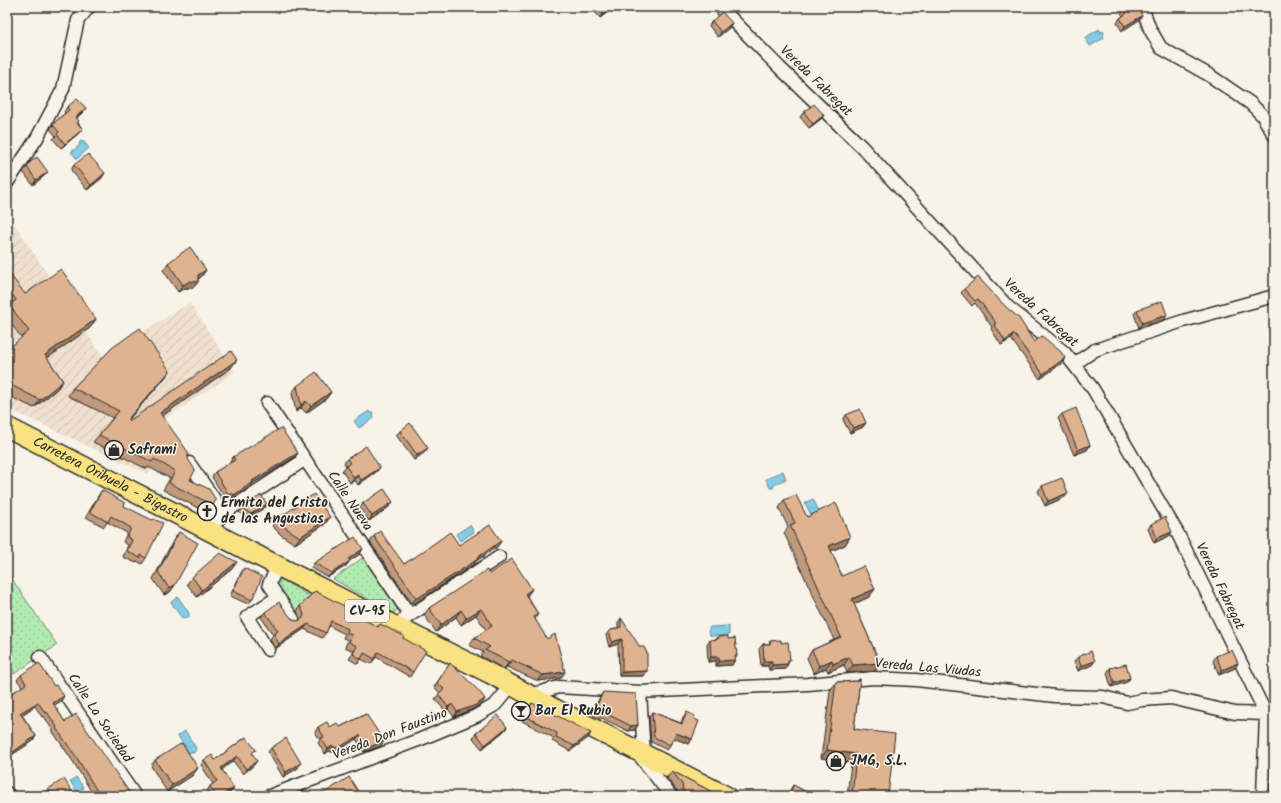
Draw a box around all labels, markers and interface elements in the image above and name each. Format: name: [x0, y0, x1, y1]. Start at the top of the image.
street label: Vereda Fabregat: [774, 40, 858, 122]
street label: Vereda Fabregat: [998, 273, 1084, 353]
street label: Carretera Orihuela - Bigastro: [29, 431, 192, 529]
shop icon: Saframi: [103, 439, 125, 461]
place label: Saframi: [128, 439, 177, 461]
street label: Calle Nueva: [322, 466, 378, 536]
place label: Ermita del Cristo de las Angustias: [221, 492, 328, 530]
church icon: Ermita del Cristo de las Angustias: [196, 500, 218, 522]
street label: Vereda Fabregat: [1189, 539, 1251, 634]
road number: CV-95: [345, 600, 389, 622]
street label: Vereda Las Viudas: [874, 652, 982, 684]
street label: Calle La Sociedad: [62, 669, 139, 768]
bar icon: Bar El Rubio: [510, 700, 532, 722]
place label: Bar El Rubio: [535, 700, 612, 722]
street label: Vereda Don Faustino: [329, 702, 451, 766]
shop icon: JMG, S.L.: [825, 750, 847, 772]
place label: JMG, S.L.: [850, 750, 907, 772]

